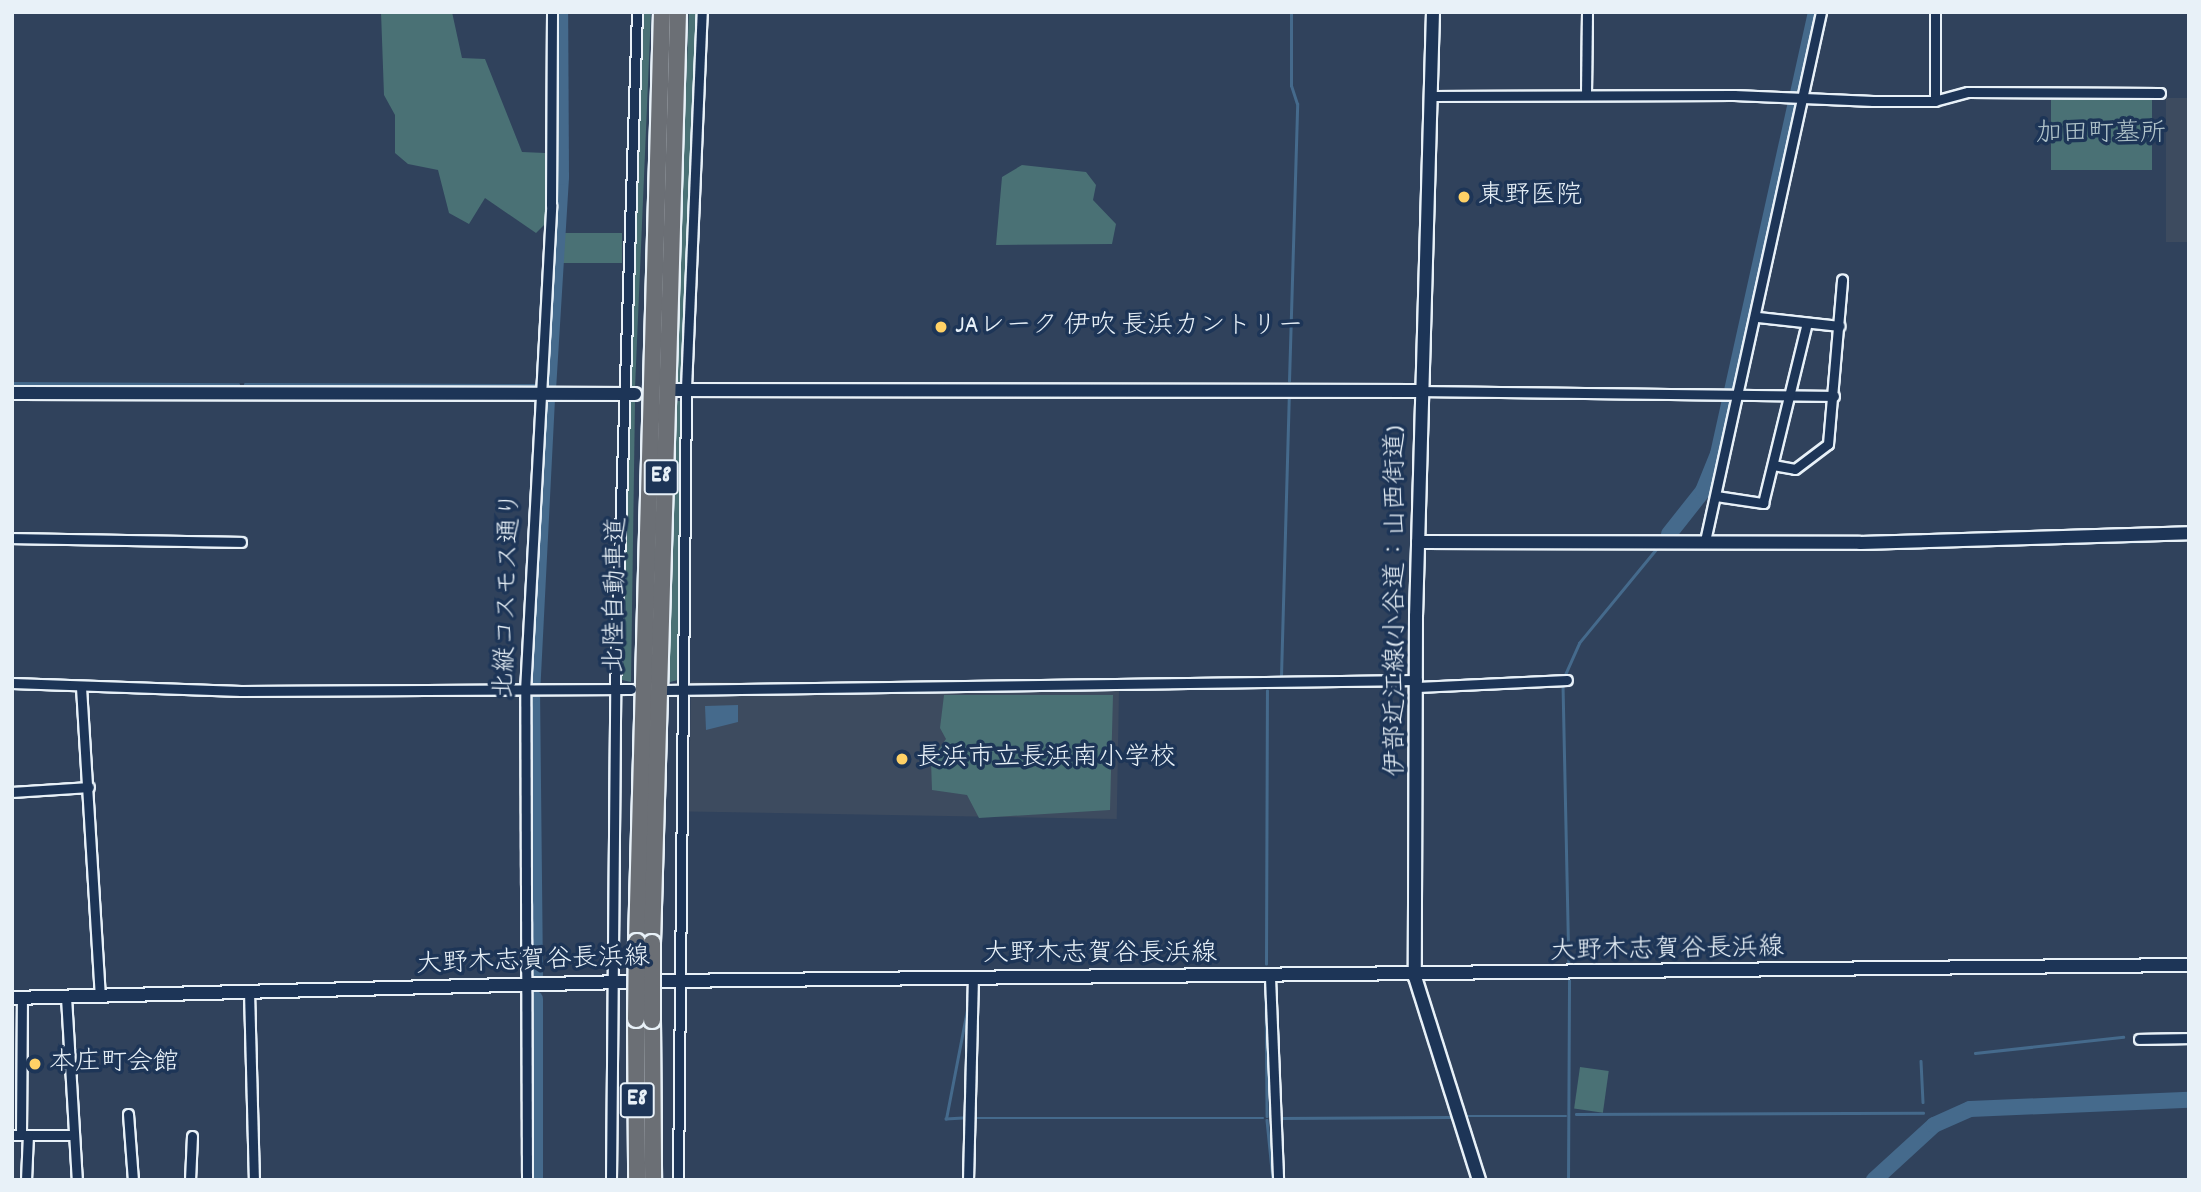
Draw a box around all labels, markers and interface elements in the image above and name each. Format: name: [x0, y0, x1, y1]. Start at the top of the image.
park label: 加田町墓所: [2036, 119, 2166, 151]
place label: 東野医院: [1478, 181, 1582, 213]
marker: 東野医院: [1456, 189, 1472, 205]
place label: JAレーク 伊吹 長浜カントリー: [955, 311, 1304, 343]
marker: JAレーク 伊吹 長浜カントリー: [933, 319, 949, 335]
street label: 伊部近江線(小谷道：山西街道): [1381, 426, 1413, 776]
road number: E8: [644, 456, 678, 498]
street label: 北縦コスモス通り: [490, 491, 528, 699]
street label: 北陸自動車道: [600, 517, 634, 673]
place label: 長浜市立長浜南小学校: [916, 743, 1176, 775]
marker: 長浜市立長浜南小学校: [894, 751, 910, 767]
street label: 大野木志賀谷長浜線: [1550, 933, 1784, 969]
street label: 大野木志賀谷長浜線: [983, 939, 1217, 971]
street label: 大野木志賀谷長浜線: [416, 942, 650, 982]
place label: 本庄町会館: [49, 1048, 179, 1080]
marker: 本庄町会館: [27, 1056, 43, 1072]
road number: E8: [620, 1080, 654, 1120]

